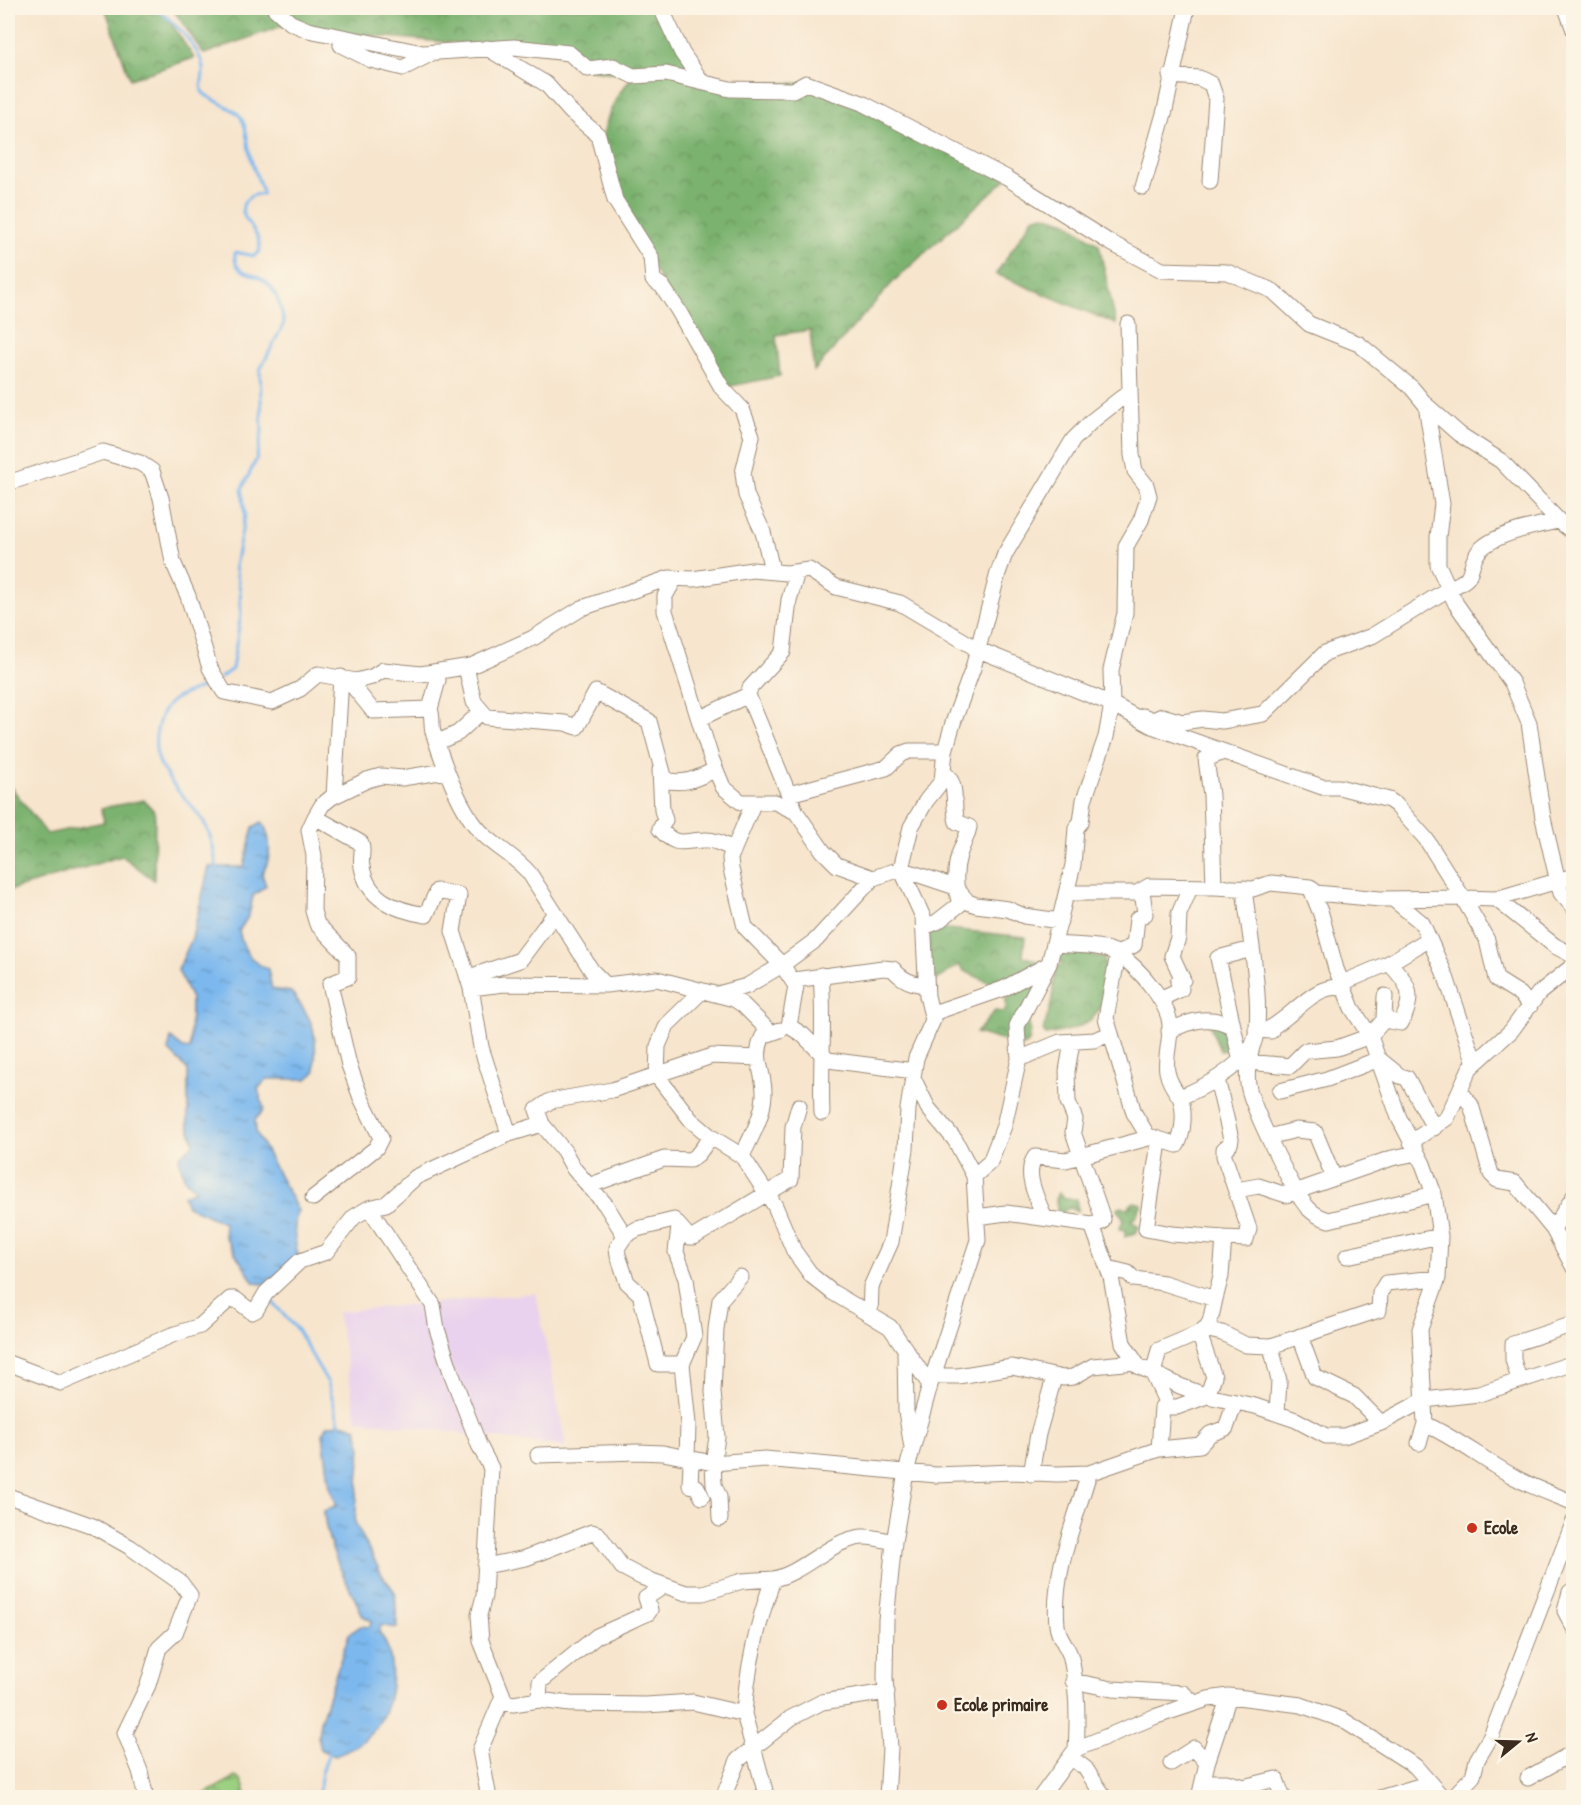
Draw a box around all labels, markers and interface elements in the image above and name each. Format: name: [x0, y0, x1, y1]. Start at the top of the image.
place label: Ecole: [1484, 1515, 1519, 1540]
marker: Ecole: [1465, 1521, 1479, 1535]
place label: Ecole primaire: [954, 1692, 1049, 1718]
marker: Ecole primaire: [935, 1698, 949, 1712]
north arrow: [1488, 1712, 1548, 1772]
text: N: [1520, 1730, 1544, 1745]

